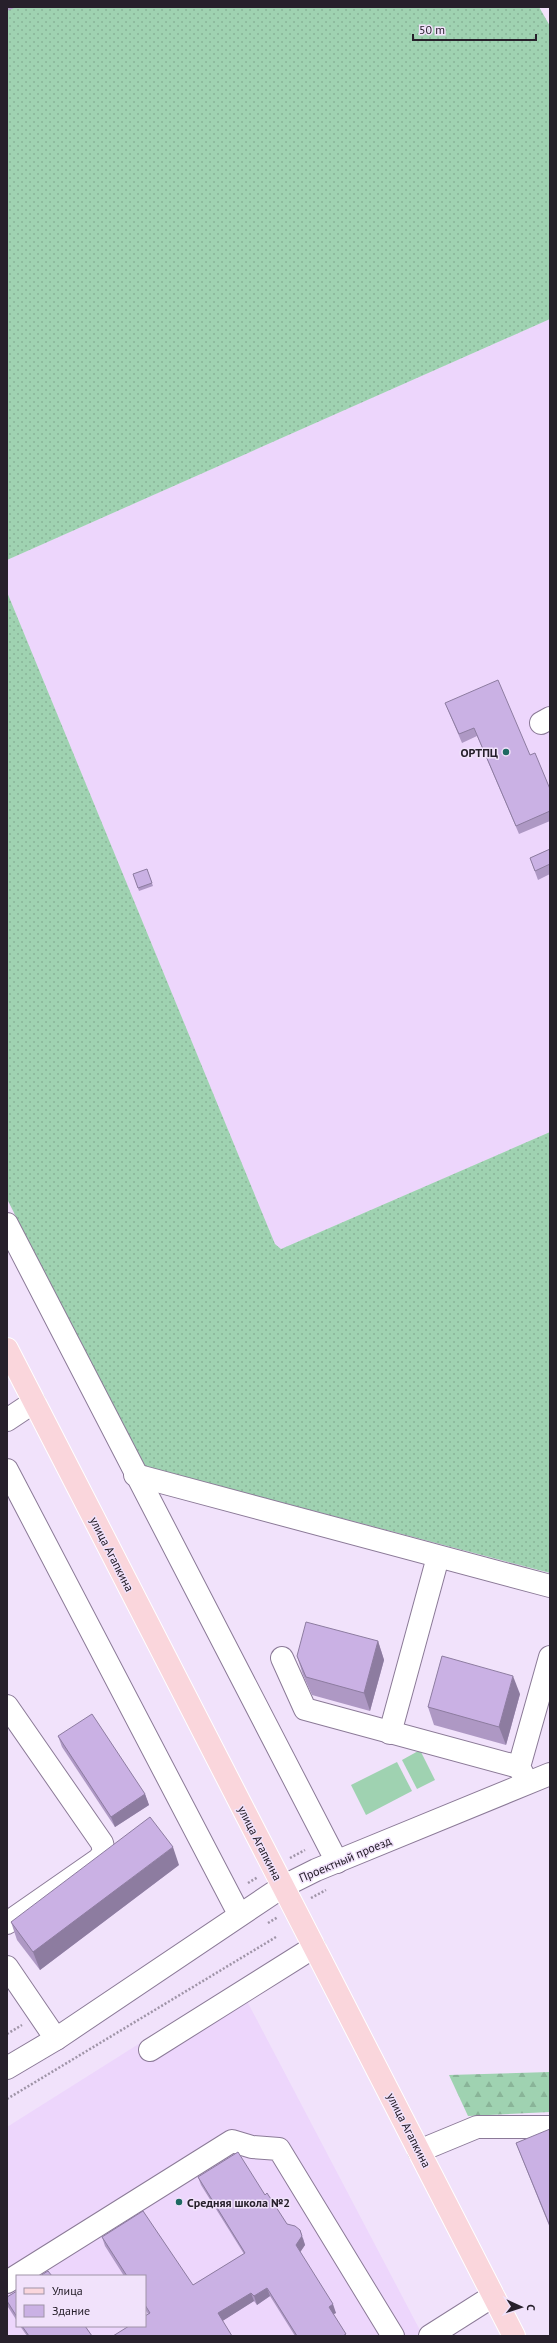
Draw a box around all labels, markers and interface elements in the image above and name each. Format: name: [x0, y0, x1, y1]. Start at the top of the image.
scale bar: [413, 16, 536, 42]
text: 50 m: [419, 22, 445, 37]
place label: ОРТПЦ: [461, 745, 498, 760]
marker: ОРТПЦ: [501, 747, 511, 757]
street label: улица Агапкина: [87, 1514, 137, 1594]
street label: улица Агапкина: [235, 1803, 285, 1883]
street label: Проектный проезд: [297, 1833, 394, 1885]
street label: улица Агапкина: [384, 2090, 434, 2170]
place label: Средняя школа №2: [187, 2195, 290, 2210]
marker: Средняя школа №2: [174, 2197, 184, 2207]
legend: [16, 2275, 146, 2327]
text: Улица: [52, 2283, 83, 2298]
north arrow: [501, 2287, 541, 2327]
text: Здание: [52, 2303, 90, 2318]
text: С: [524, 2304, 538, 2311]

